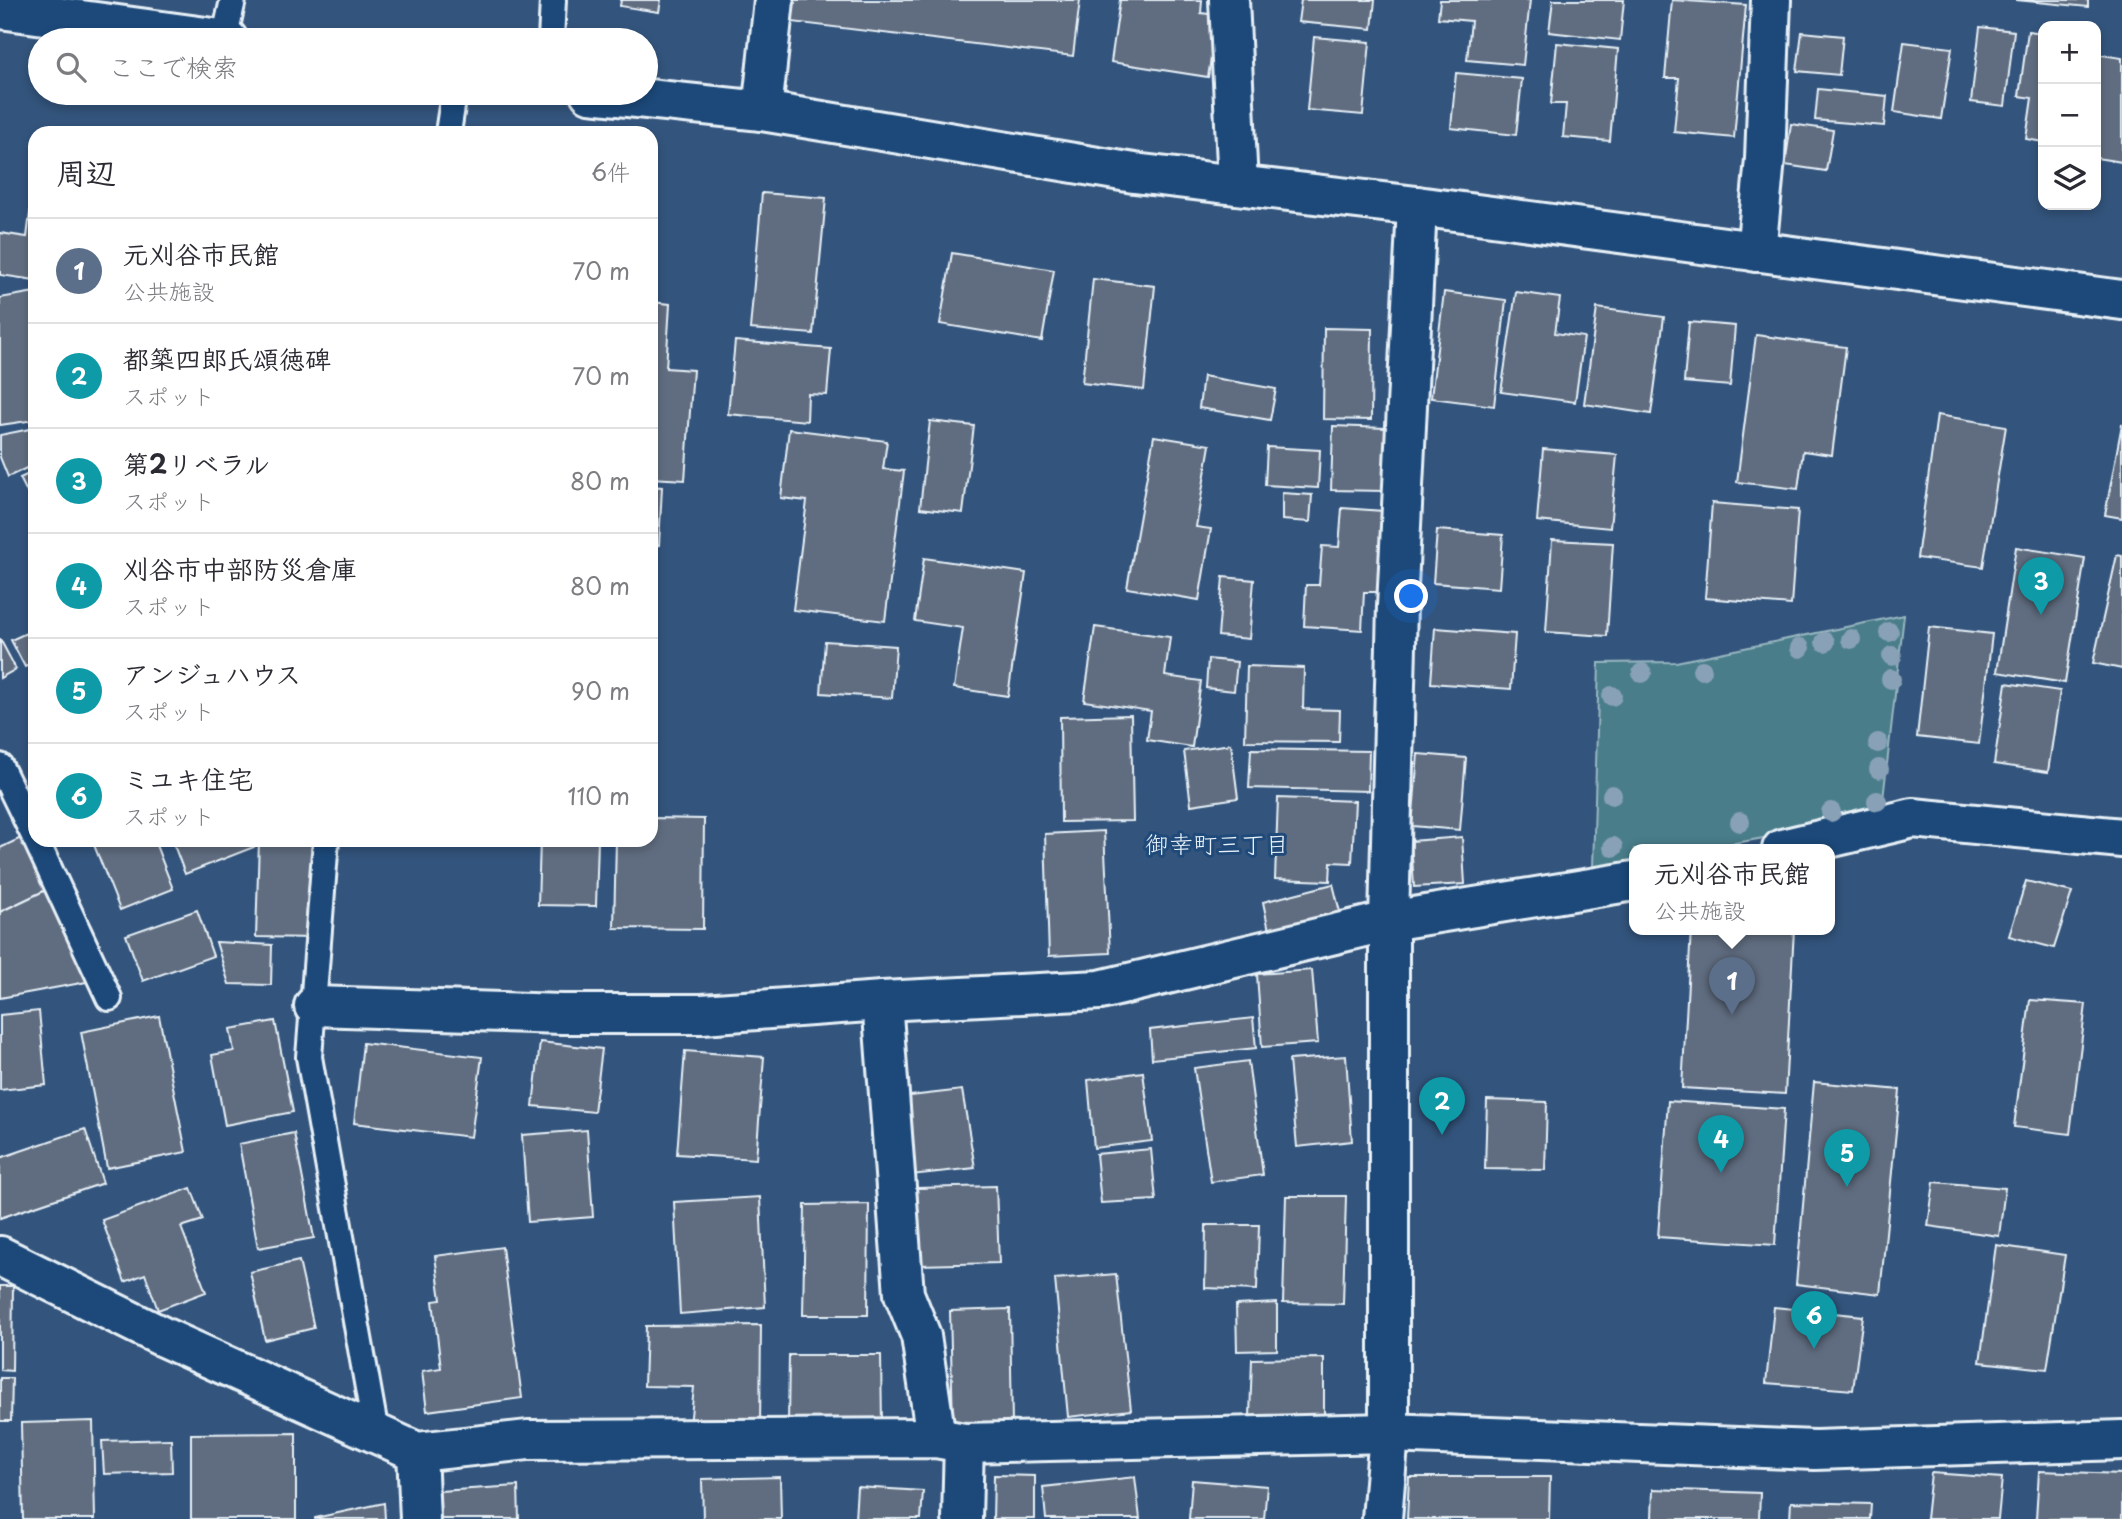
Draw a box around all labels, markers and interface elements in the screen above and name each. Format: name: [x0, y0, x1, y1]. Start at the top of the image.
map controls: [2038, 21, 2101, 210]
button: +: [2038, 21, 2101, 84]
search box: [28, 28, 658, 105]
text: ここで検索: [108, 47, 238, 86]
icon: search: [52, 48, 90, 86]
button: −: [2038, 84, 2101, 147]
button: layers: [2038, 147, 2101, 210]
text: 周辺: [56, 149, 116, 194]
text: 6件: [591, 154, 630, 189]
text: 元刈谷市民館: [123, 234, 279, 273]
text: 1: [74, 253, 85, 288]
text: 70 m: [572, 253, 630, 288]
text: 公共施設: [123, 273, 215, 308]
text: 都築四郎氏頌徳碑: [123, 339, 331, 378]
text: 2: [71, 358, 87, 393]
text: 70 m: [572, 358, 630, 393]
text: スポット: [123, 378, 215, 413]
text: 第2リベラル: [123, 444, 270, 483]
text: 3: [71, 463, 87, 498]
text: 80 m: [570, 463, 630, 498]
text: スポット: [123, 483, 215, 518]
text: 刈谷市中部防災倉庫: [123, 549, 357, 588]
pin: 3: [2018, 557, 2064, 615]
text: 4: [71, 568, 87, 603]
text: 80 m: [570, 568, 630, 603]
your location: [1394, 579, 1428, 613]
text: スポット: [123, 588, 215, 623]
text: アンジュハウス: [123, 654, 301, 693]
text: 5: [72, 673, 86, 708]
text: 90 m: [571, 673, 630, 708]
text: スポット: [123, 693, 215, 728]
text: ミユキ住宅: [123, 759, 253, 798]
text: 6: [71, 778, 87, 813]
text: 110 m: [568, 778, 630, 813]
text: スポット: [123, 798, 215, 833]
district label: 御幸町三丁目: [1145, 825, 1289, 861]
popup: [1629, 844, 1835, 935]
text: 元刈谷市民館: [1654, 853, 1810, 892]
text: 公共施設: [1654, 892, 1746, 927]
pin: 1: [1709, 957, 1755, 1015]
pin: 2: [1419, 1077, 1465, 1135]
pin: 4: [1698, 1115, 1744, 1173]
pin: 5: [1824, 1129, 1870, 1187]
pin: 6: [1791, 1291, 1837, 1349]

